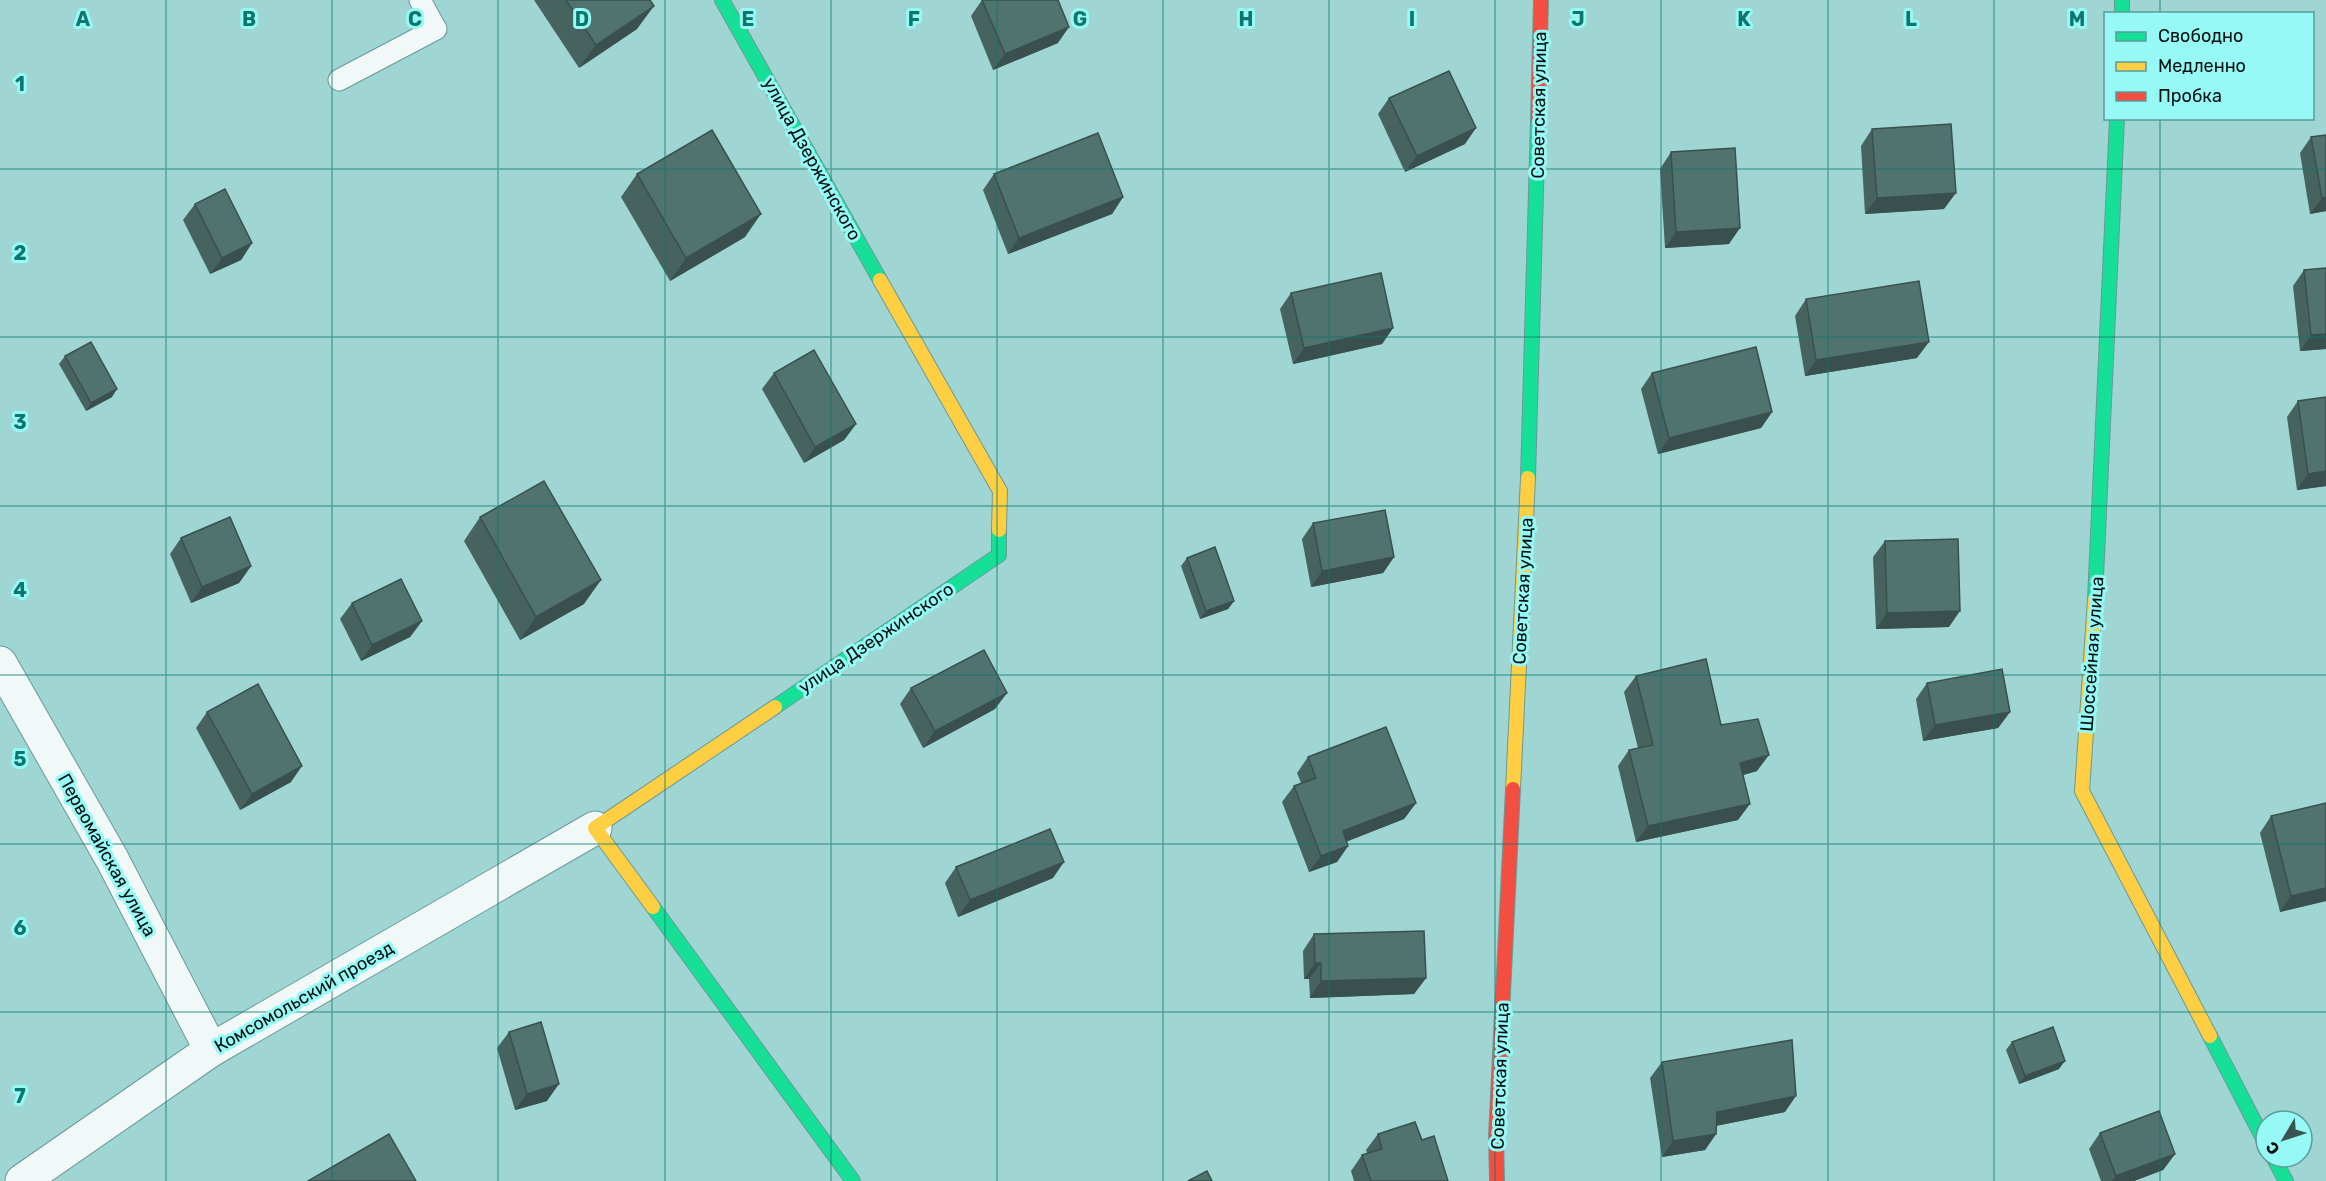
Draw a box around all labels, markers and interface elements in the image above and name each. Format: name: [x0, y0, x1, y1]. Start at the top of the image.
text: A: [76, 7, 91, 31]
text: B: [242, 7, 256, 31]
text: C: [408, 7, 422, 31]
text: D: [575, 7, 589, 31]
text: E: [742, 7, 754, 31]
text: F: [908, 7, 920, 31]
text: G: [1073, 7, 1087, 31]
text: H: [1239, 7, 1253, 31]
text: I: [1409, 7, 1415, 31]
text: J: [1571, 7, 1585, 31]
text: K: [1737, 7, 1751, 31]
text: L: [1905, 7, 1917, 31]
text: M: [2069, 7, 2085, 31]
legend: [2104, 12, 2314, 120]
text: Свободно: [2158, 25, 2243, 47]
street label: Советская улица: [1527, 31, 1551, 179]
text: Медленно: [2158, 55, 2246, 77]
text: 1: [15, 72, 25, 96]
street label: улица Дзержинского: [758, 74, 866, 244]
text: Пробка: [2158, 85, 2222, 107]
text: 2: [14, 241, 27, 265]
text: 3: [13, 410, 27, 434]
street label: Советская улица: [1508, 517, 1538, 665]
street label: Шоссейная улица: [2076, 576, 2108, 732]
text: 4: [13, 578, 27, 602]
street label: улица Дзержинского: [794, 578, 958, 698]
text: 5: [14, 747, 27, 771]
street label: Первомайская улица: [53, 770, 161, 940]
text: 6: [13, 916, 27, 940]
street label: Комсомольский проезд: [210, 937, 398, 1057]
street label: Советская улица: [1486, 1002, 1514, 1150]
text: 7: [14, 1084, 26, 1108]
north arrow: [2254, 1109, 2314, 1169]
text: С: [2262, 1138, 2284, 1158]

